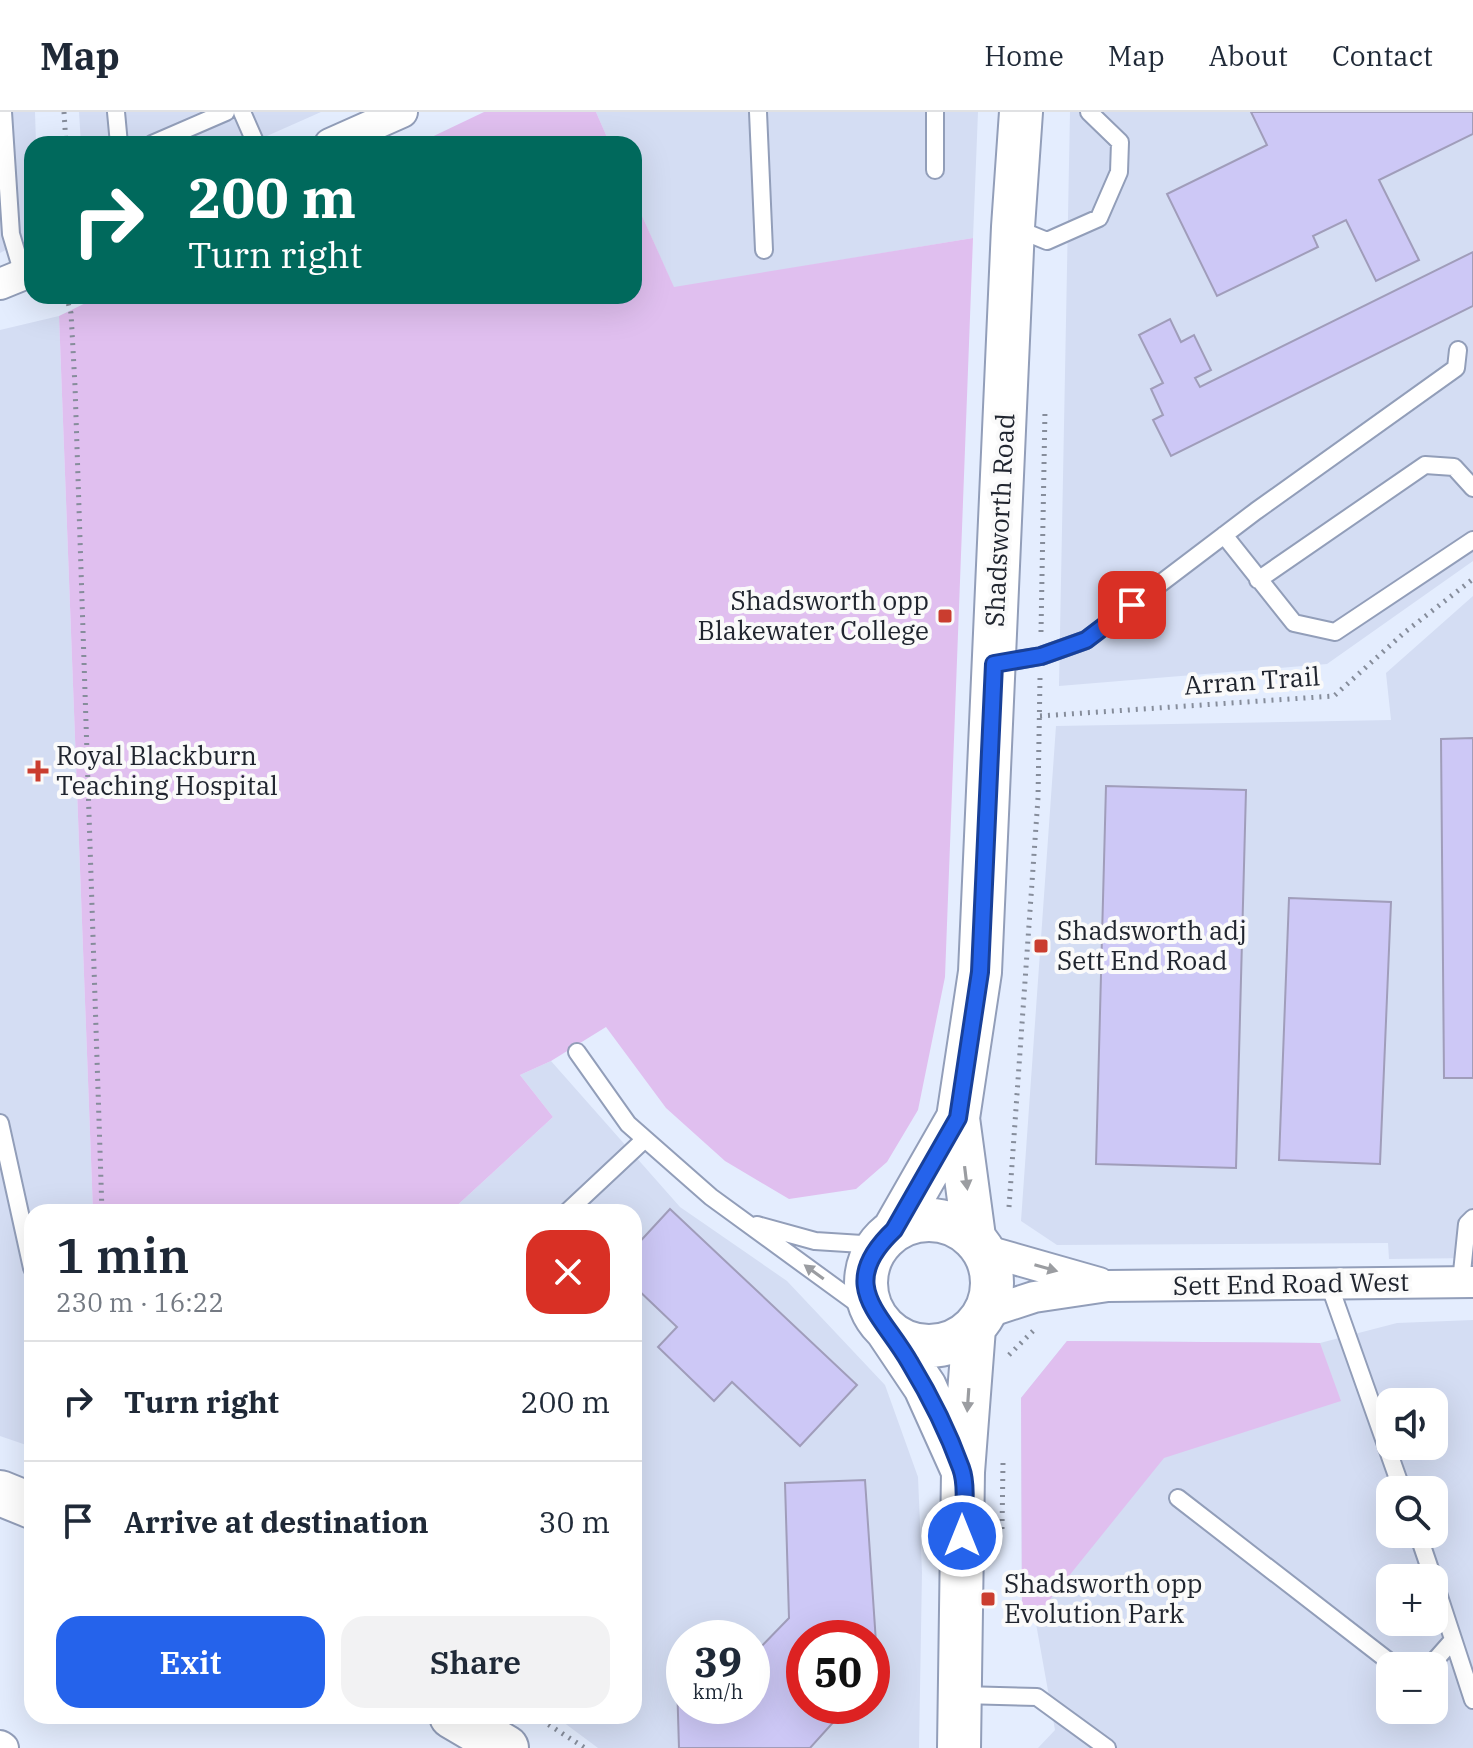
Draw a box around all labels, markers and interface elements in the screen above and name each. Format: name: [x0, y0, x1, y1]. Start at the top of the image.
text: Map: [40, 31, 120, 80]
text: Home: [984, 37, 1064, 74]
text: Map: [1108, 37, 1165, 74]
text: About: [1209, 37, 1288, 74]
text: Contact: [1332, 37, 1433, 74]
text: 200 m: [188, 161, 356, 233]
icon: right: [56, 168, 160, 272]
text: Turn right: [188, 231, 362, 278]
street label: Shadsworth Road: [976, 412, 1022, 628]
pin: [1098, 571, 1166, 639]
place label: Shadsworth opp Blakewater College: [698, 583, 929, 647]
icon: arrive: [1110, 583, 1154, 627]
marker: Shadsworth opp Blakewater College: [936, 607, 954, 625]
street label: Arran Trail: [1183, 658, 1321, 702]
place label: Royal Blackburn Teaching Hospital: [56, 738, 278, 802]
marker: Royal Blackburn Teaching Hospital: [27, 760, 49, 782]
place label: Shadsworth adj Sett End Road: [1057, 913, 1247, 977]
marker: Shadsworth adj Sett End Road: [1032, 937, 1050, 955]
one-way arrow: [960, 1166, 973, 1191]
text: 1 min: [56, 1224, 189, 1286]
button: close: [526, 1230, 610, 1314]
one-way arrow: [1034, 1262, 1058, 1275]
one-way arrow: [804, 1264, 824, 1280]
street label: Sett End Road West: [1173, 1264, 1409, 1302]
text: 230 m · 16:22: [56, 1285, 224, 1319]
icon: right: [56, 1379, 100, 1423]
text: Turn right: [124, 1382, 279, 1421]
text: 200 m: [520, 1382, 610, 1421]
one-way arrow: [961, 1388, 974, 1413]
map controls: [1376, 1388, 1448, 1724]
button: sound: [1376, 1388, 1448, 1460]
button: search: [1376, 1476, 1448, 1548]
position arrow: [920, 1494, 1004, 1578]
icon: arrive: [56, 1499, 100, 1543]
text: Arrive at destination: [124, 1502, 429, 1541]
text: 30 m: [538, 1502, 610, 1541]
button: +: [1376, 1564, 1448, 1636]
place label: Shadsworth opp Evolution Park: [1004, 1566, 1203, 1630]
marker: Shadsworth opp Evolution Park: [979, 1590, 997, 1608]
button: Exit: [56, 1616, 325, 1708]
button: Share: [341, 1616, 610, 1708]
speed limit sign: 50: [786, 1620, 890, 1724]
text: 39: [694, 1636, 742, 1688]
button: −: [1376, 1652, 1448, 1724]
text: km/h: [693, 1678, 743, 1705]

